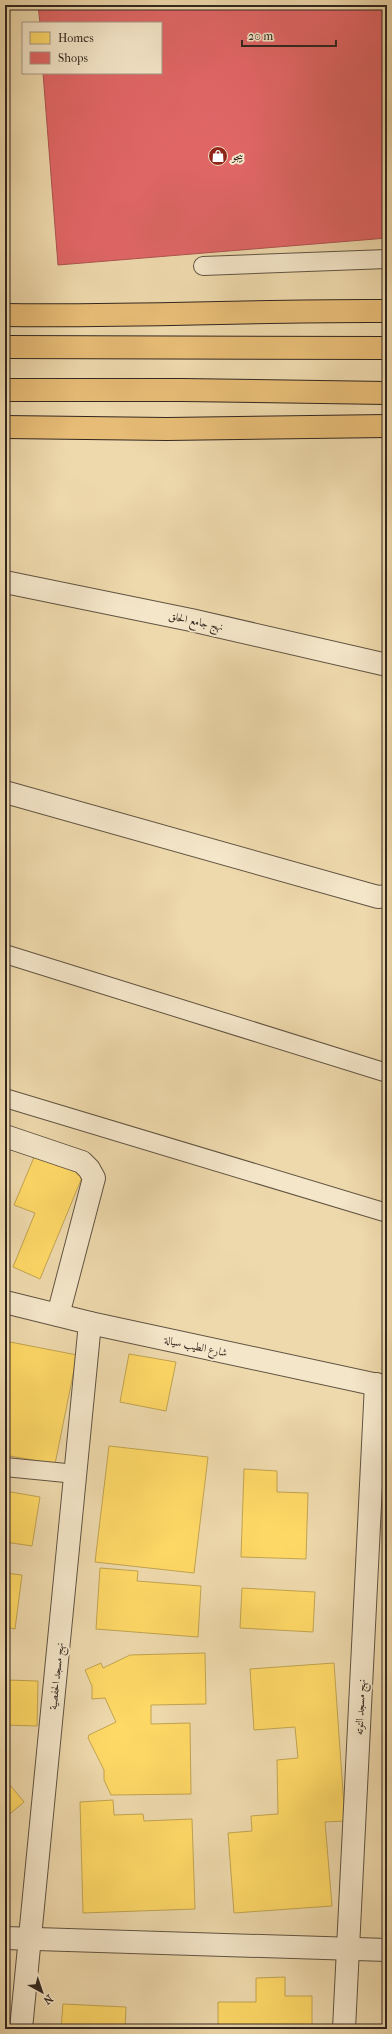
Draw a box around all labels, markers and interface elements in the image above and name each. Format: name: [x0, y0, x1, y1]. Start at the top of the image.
legend: [22, 22, 162, 74]
scale bar: [242, 22, 336, 48]
text: 20 m: [248, 29, 273, 43]
text: Homes: [58, 31, 94, 45]
text: Shops: [58, 51, 88, 65]
shop icon: بيجو: [207, 145, 229, 167]
place label: بيجو: [231, 150, 243, 163]
street label: نهج جامع الحلق: [167, 609, 224, 638]
street label: شارع الطيب سيالة: [162, 1333, 229, 1362]
street label: نهج مسجد الحفصية: [47, 1642, 70, 1711]
street label: نهج مسجد التوته: [353, 1679, 372, 1736]
north arrow: [22, 1972, 62, 2012]
text: N: [40, 1992, 55, 2007]

